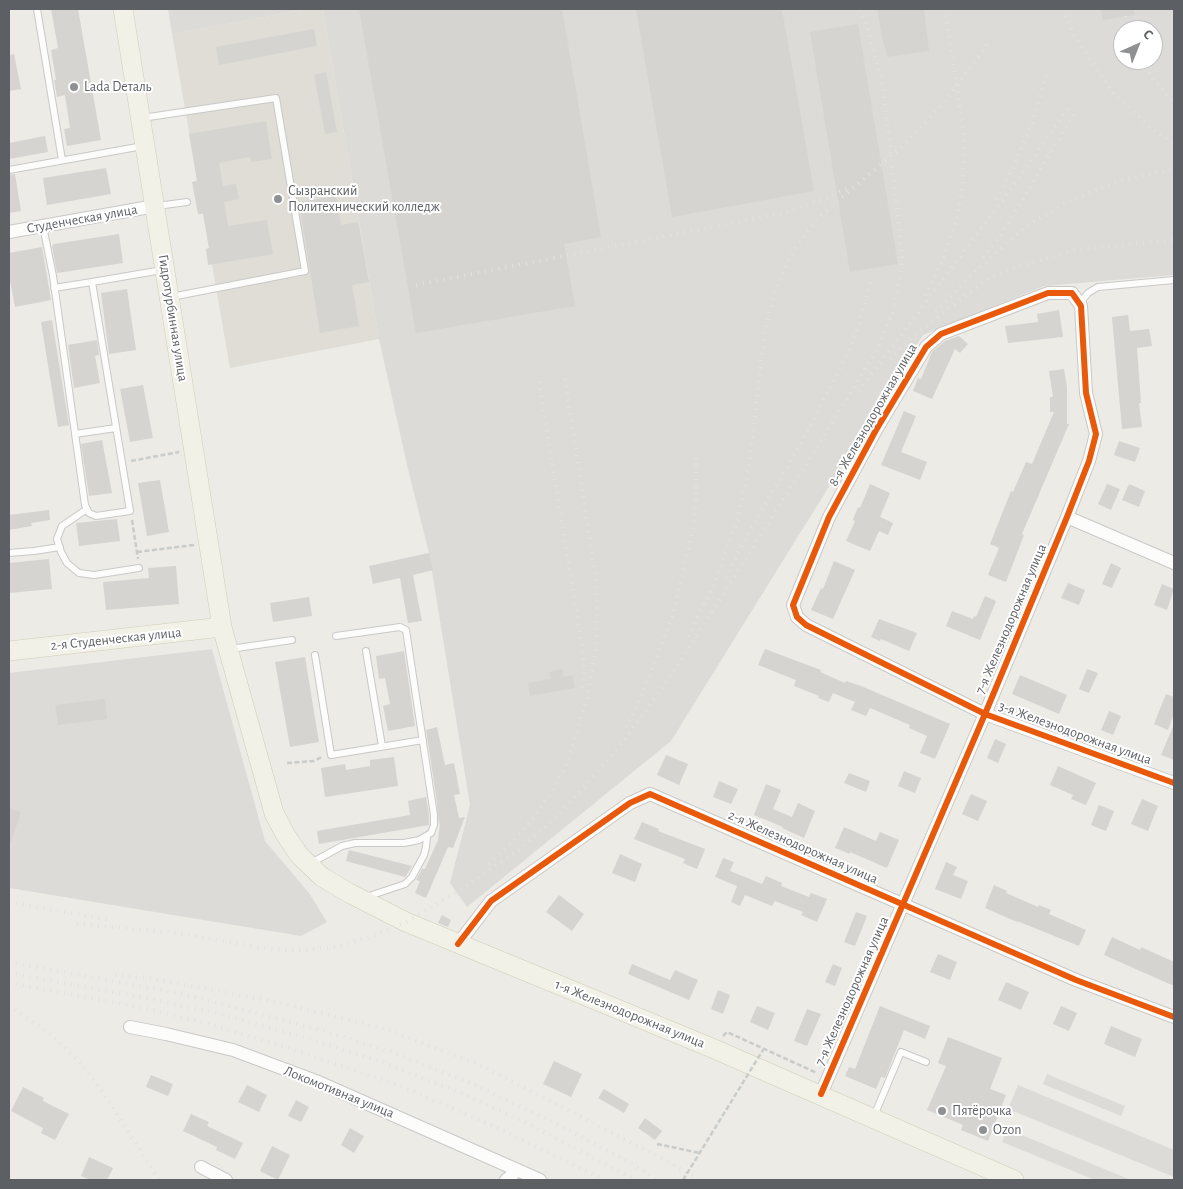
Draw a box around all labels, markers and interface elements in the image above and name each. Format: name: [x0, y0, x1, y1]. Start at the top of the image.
north arrow: [1113, 20, 1163, 70]
text: С: [1140, 27, 1155, 43]
place label: Lada Dеталь: [84, 79, 152, 95]
marker: Lada Dеталь: [68, 81, 80, 93]
place label: Сызранский Политехнический колледж: [288, 183, 440, 216]
marker: Сызранский Политехнический колледж: [272, 193, 284, 205]
street label: Студенческая улица: [25, 201, 139, 237]
street label: Гидротурбинная улица: [155, 253, 191, 383]
street label: 8-я Железнодорожная улица: [825, 341, 921, 489]
street label: 7-я Железнодорожная улица: [972, 541, 1050, 697]
street label: 2-я Студенческая улица: [50, 624, 182, 654]
street label: 3-я Железнодорожная улица: [996, 698, 1154, 768]
street label: 2-я Железнодорожная улица: [726, 806, 880, 888]
street label: 7-я Железнодорожная улица: [811, 914, 893, 1068]
street label: 1-я Железнодорожная улица: [552, 976, 708, 1052]
street label: Локомотивная улица: [281, 1062, 397, 1122]
place label: Пятёрочка: [952, 1103, 1012, 1119]
marker: Пятёрочка: [936, 1105, 948, 1117]
place label: Ozon: [993, 1122, 1021, 1138]
marker: Ozon: [977, 1124, 989, 1136]

